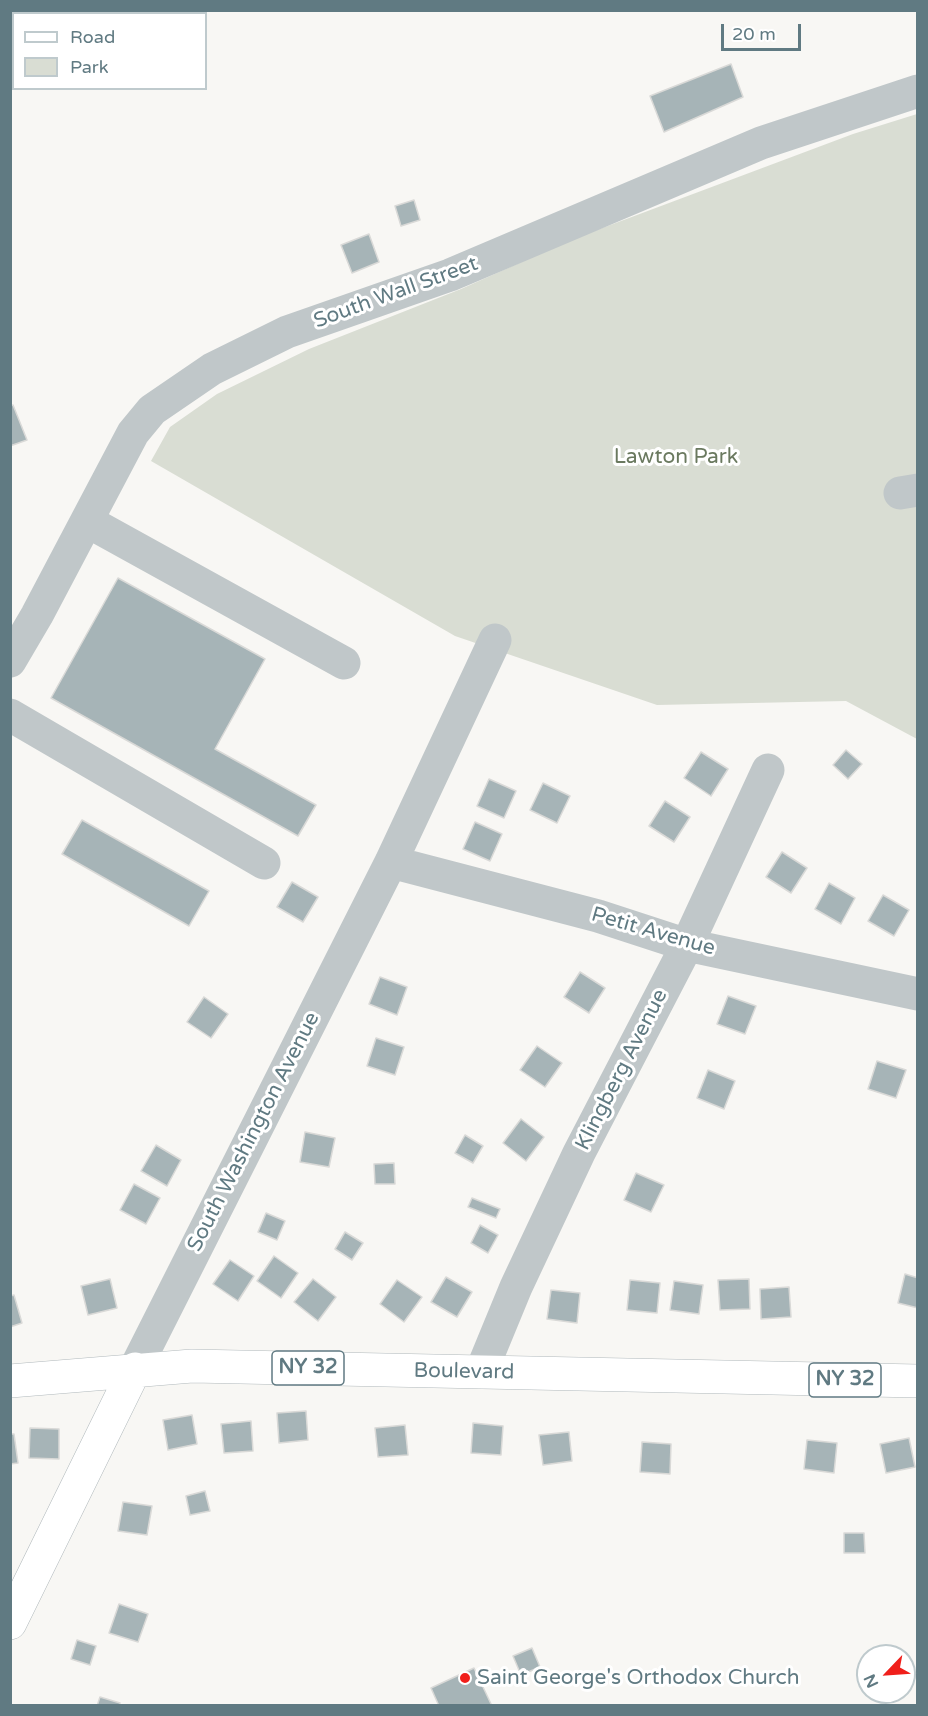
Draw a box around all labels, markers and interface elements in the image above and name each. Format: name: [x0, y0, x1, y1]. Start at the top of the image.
legend: [12, 12, 207, 90]
scale bar: [724, 12, 804, 50]
text: 20 m: [732, 23, 776, 45]
text: Road: [70, 26, 115, 48]
text: Park: [70, 56, 108, 78]
street label: South Wall Street: [310, 252, 482, 334]
park label: Lawton Park: [614, 444, 738, 470]
street label: Petit Avenue: [588, 902, 718, 962]
street label: Klingberg Avenue: [571, 985, 673, 1155]
street label: South Washington Avenue: [183, 1008, 325, 1256]
road number: NY 32: [272, 1351, 344, 1385]
street label: Boulevard: [413, 1359, 515, 1385]
road number: NY 32: [809, 1363, 881, 1397]
north arrow: [856, 1644, 916, 1704]
place label: Saint George's Orthodox Church: [477, 1665, 799, 1691]
marker: Saint George's Orthodox Church: [458, 1671, 472, 1685]
text: N: [860, 1671, 883, 1691]

